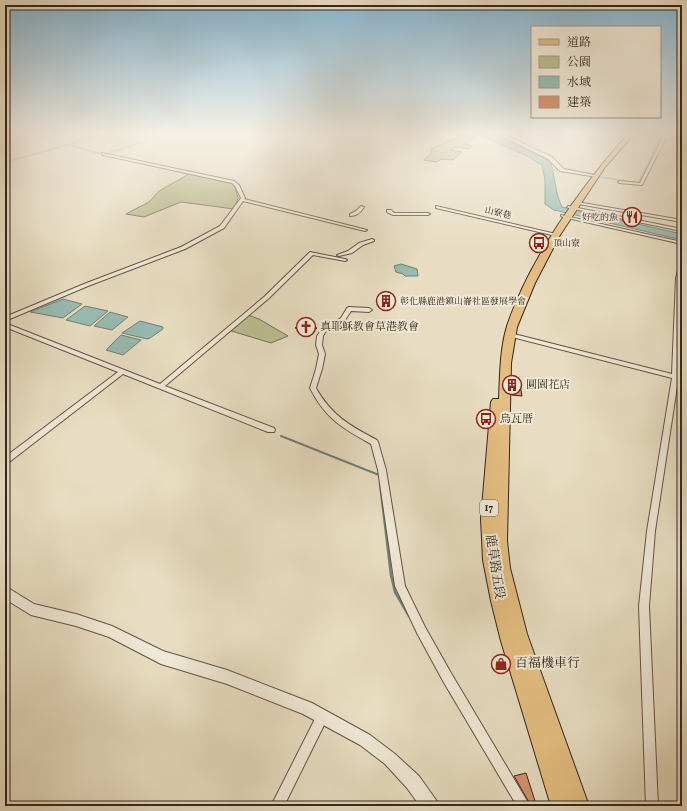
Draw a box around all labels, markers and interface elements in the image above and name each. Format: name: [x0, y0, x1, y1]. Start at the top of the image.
legend: [531, 26, 661, 118]
text: 道路: [567, 35, 591, 51]
text: 公園: [567, 55, 591, 71]
text: 水域: [567, 75, 591, 91]
text: 建築: [567, 95, 591, 111]
street label: 山寮巷: [483, 204, 513, 222]
restaurant icon: 好吃的魚: [621, 206, 643, 228]
place label: 好吃的魚: [582, 211, 618, 224]
bus stop icon: 頂山寮: [528, 232, 550, 254]
place label: 頂山寮: [553, 237, 580, 250]
building icon: 彰化縣鹿港鎮山崙社區發展學會: [375, 290, 397, 312]
place label: 彰化縣鹿港鎮山崙社區發展學會: [400, 295, 526, 308]
church icon: 真耶穌教會草港教會: [295, 316, 317, 338]
place label: 真耶穌教會草港教會: [320, 320, 419, 335]
building icon: 圓園花店: [501, 374, 523, 396]
place label: 圓園花店: [526, 378, 570, 393]
bus stop icon: 烏瓦厝: [475, 408, 497, 430]
place label: 烏瓦厝: [500, 412, 533, 427]
road number: 17: [480, 500, 498, 516]
street label: 鹿草路五段: [480, 533, 508, 601]
shop icon: 百福機車行: [490, 653, 512, 675]
place label: 百福機車行: [515, 655, 580, 673]

